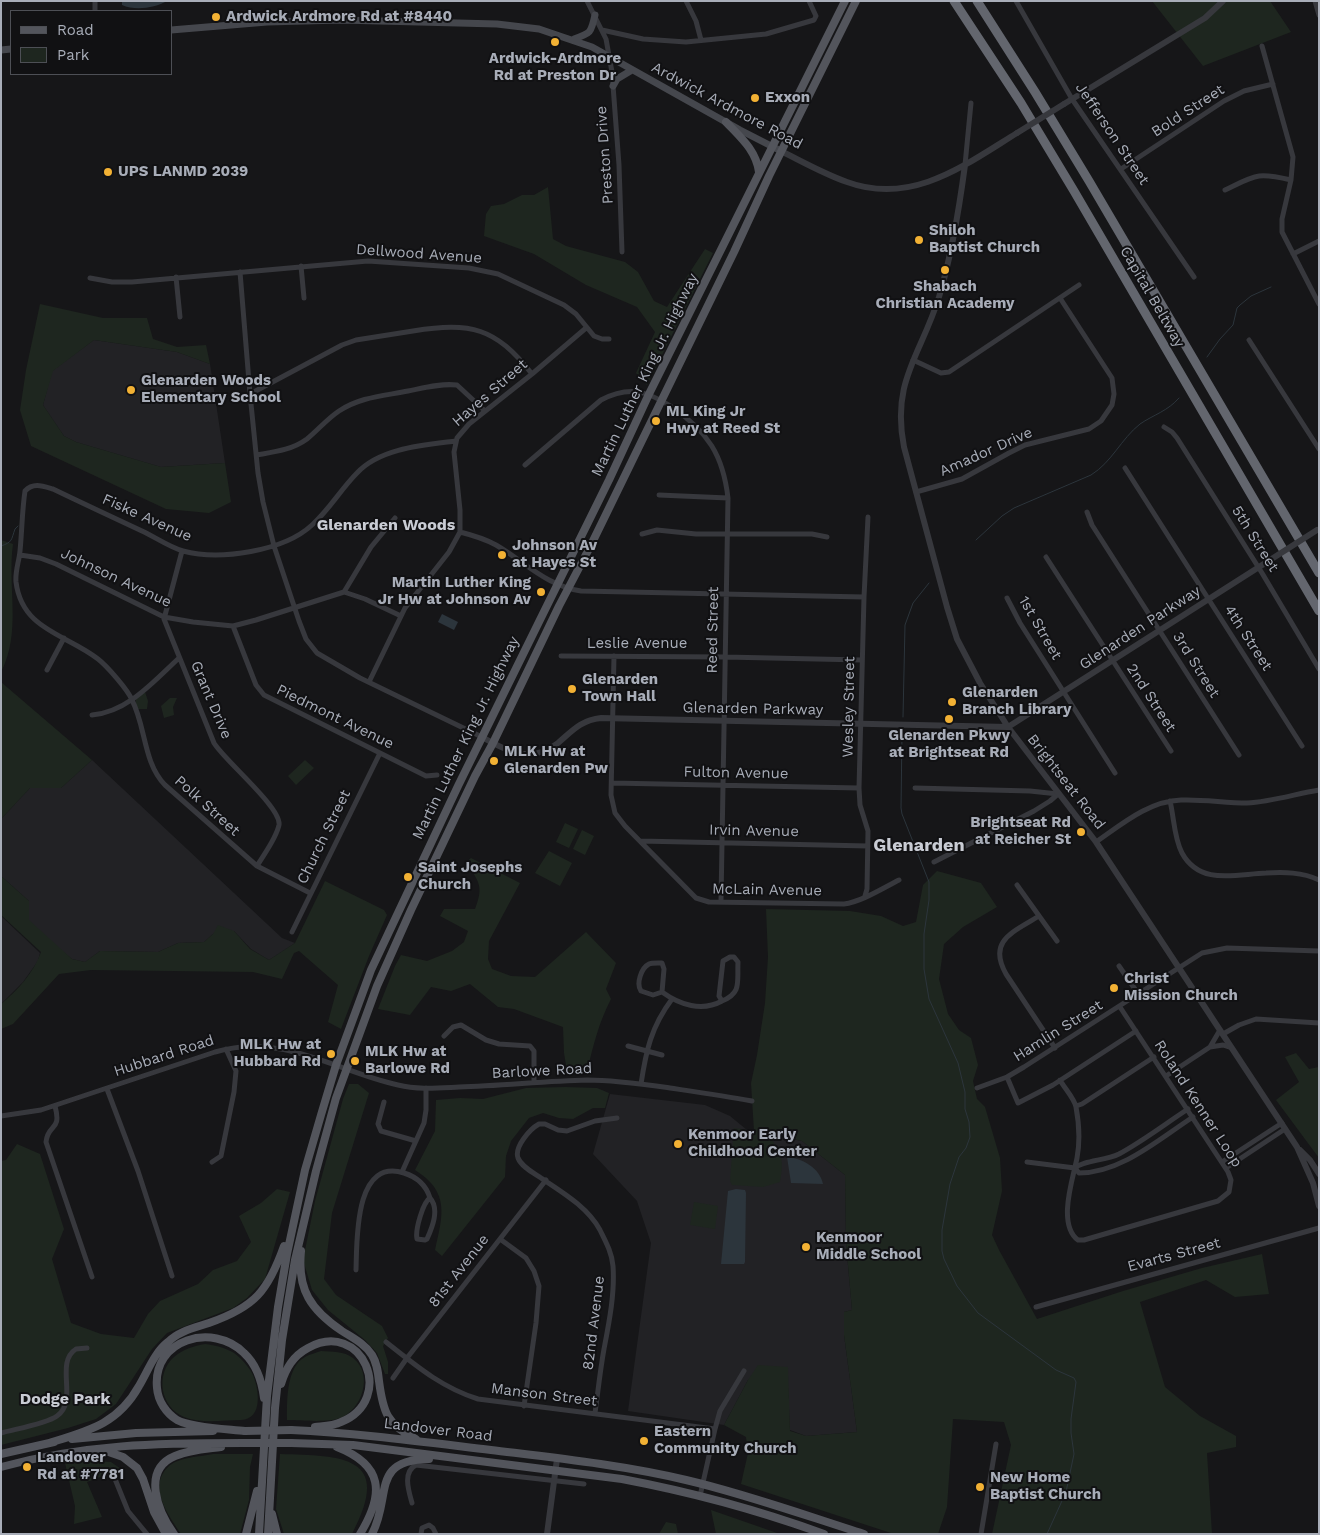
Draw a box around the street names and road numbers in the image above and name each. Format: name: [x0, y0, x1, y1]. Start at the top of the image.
street label: Ardwick Ardmore Road: [648, 59, 806, 153]
street label: Jefferson Street: [1071, 79, 1153, 189]
street label: Bold Street: [1148, 81, 1228, 141]
street label: Preston Drive: [593, 105, 617, 205]
street label: Dellwood Avenue: [355, 241, 483, 267]
street label: Capital Beltway: [1116, 243, 1188, 351]
street label: Martin Luther King Jr. Highway: [588, 270, 702, 480]
street label: Hayes Street: [449, 356, 531, 430]
street label: Amador Drive: [937, 424, 1035, 480]
street label: Fiske Avenue: [99, 490, 195, 546]
street label: 5th Street: [1228, 503, 1282, 575]
street label: Johnson Avenue: [58, 544, 174, 612]
street label: Glenarden Parkway: [1076, 582, 1204, 674]
street label: Reed Street: [703, 586, 723, 674]
street label: 1st Street: [1015, 593, 1065, 663]
street label: 4th Street: [1220, 602, 1276, 674]
street label: 3rd Street: [1169, 629, 1223, 701]
street label: Martin Luther King Jr. Highway: [409, 633, 523, 843]
street label: Leslie Avenue: [587, 635, 687, 653]
street label: Wesley Street: [839, 656, 859, 758]
street label: Grant Drive: [186, 658, 236, 742]
street label: 2nd Street: [1122, 661, 1180, 735]
street label: Piedmont Avenue: [273, 681, 397, 753]
street label: Glenarden Parkway: [683, 699, 823, 719]
street label: Brightseat Road: [1023, 731, 1109, 833]
street label: Fulton Avenue: [683, 763, 789, 783]
street label: Polk Street: [171, 772, 243, 840]
street label: Church Street: [293, 787, 355, 887]
street label: Irvin Avenue: [709, 821, 799, 841]
street label: McLain Avenue: [712, 880, 822, 900]
street label: Hamlin Street: [1010, 996, 1106, 1066]
street label: Hubbard Road: [112, 1031, 216, 1081]
street label: Roland Kenner Loop: [1150, 1037, 1246, 1171]
street label: Barlowe Road: [491, 1059, 593, 1083]
street label: 81st Avenue: [425, 1231, 493, 1311]
street label: Evarts Street: [1126, 1234, 1222, 1276]
street label: 82nd Avenue: [579, 1275, 609, 1371]
street label: Manson Street: [490, 1380, 598, 1410]
street label: Landover Road: [383, 1414, 493, 1446]

